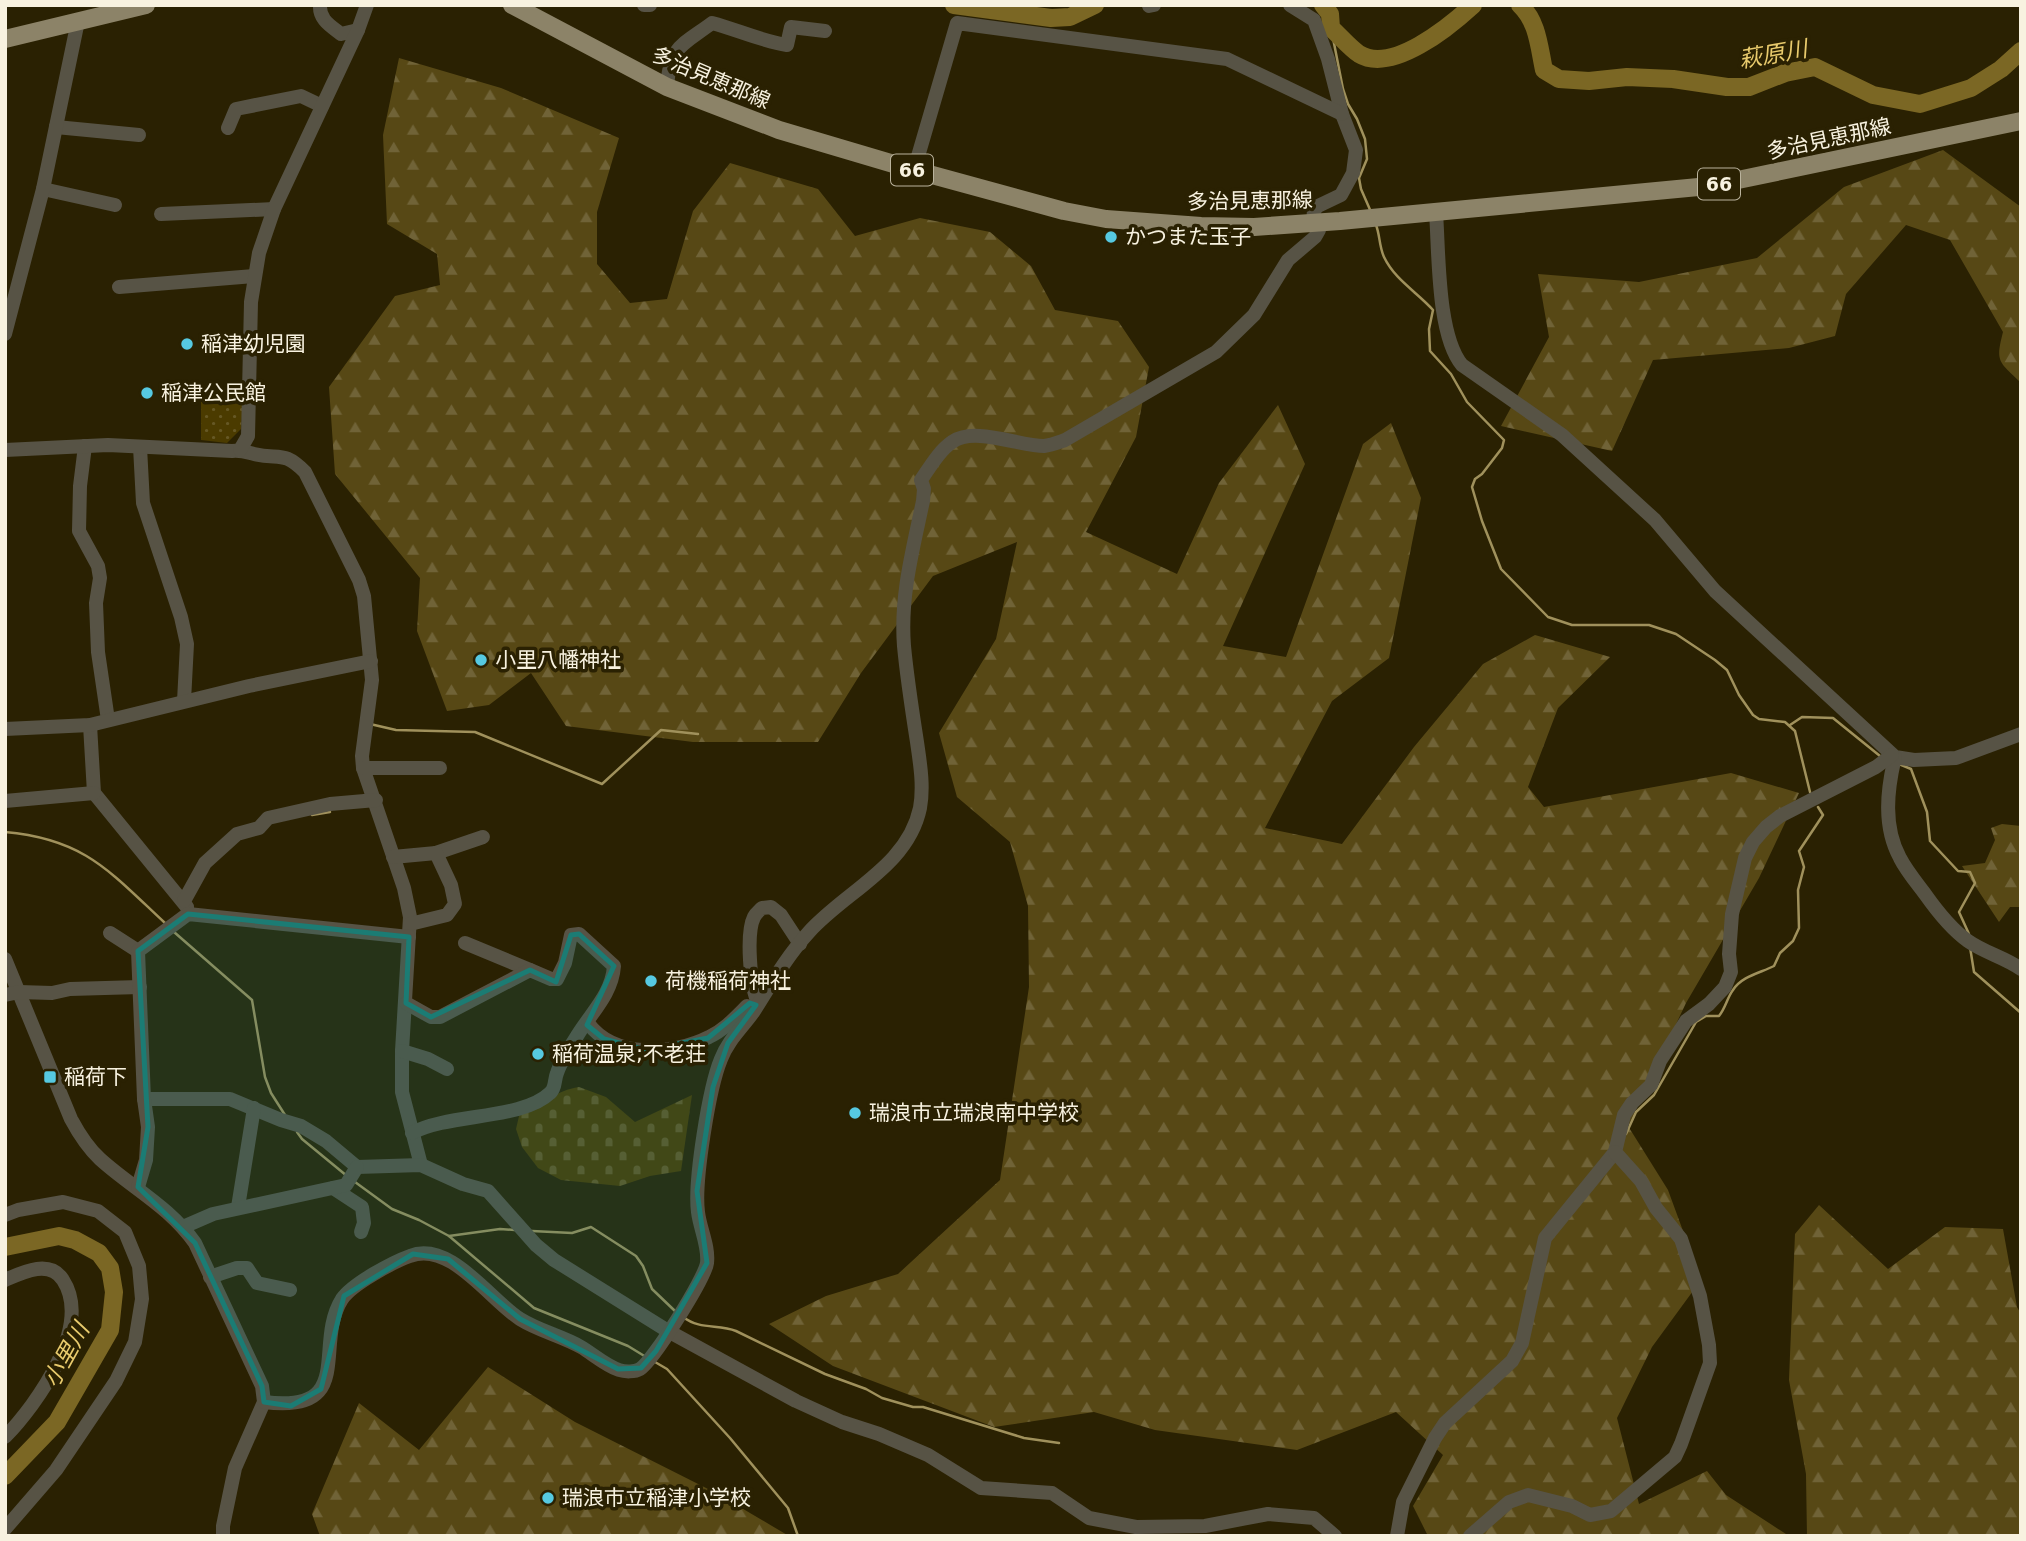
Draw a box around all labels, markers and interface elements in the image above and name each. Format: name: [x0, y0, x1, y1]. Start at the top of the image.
water label: 萩原川: [1737, 35, 1812, 73]
street label: 多治見恵那線: [648, 42, 774, 114]
street label: 多治見恵那線: [1765, 114, 1893, 164]
road number: 66: [891, 154, 933, 186]
road number: 66: [1698, 168, 1740, 200]
street label: 多治見恵那線: [1187, 188, 1313, 214]
place label: かつまた玉子: [1125, 225, 1251, 249]
marker: かつまた玉子: [1103, 229, 1119, 245]
place label: 稲津幼児園: [201, 332, 306, 356]
marker: 稲津幼児園: [179, 336, 195, 352]
place label: 稲津公民館: [161, 381, 266, 405]
marker: 稲津公民館: [139, 385, 155, 401]
place label: 小里八幡神社: [495, 648, 621, 672]
marker: 小里八幡神社: [473, 652, 489, 668]
place label: 荷機稲荷神社: [665, 969, 791, 993]
marker: 荷機稲荷神社: [643, 973, 659, 989]
place label: 稲荷温泉;不老荘: [552, 1042, 706, 1066]
marker: 稲荷温泉;不老荘: [530, 1046, 546, 1062]
place label: 稲荷下: [64, 1065, 127, 1089]
marker: 稲荷下: [42, 1069, 58, 1085]
place label: 瑞浪市立瑞浪南中学校: [869, 1101, 1079, 1125]
marker: 瑞浪市立瑞浪南中学校: [847, 1105, 863, 1121]
water label: 小里川: [38, 1316, 96, 1391]
place label: 瑞浪市立稲津小学校: [562, 1486, 751, 1510]
marker: 瑞浪市立稲津小学校: [540, 1490, 556, 1506]

